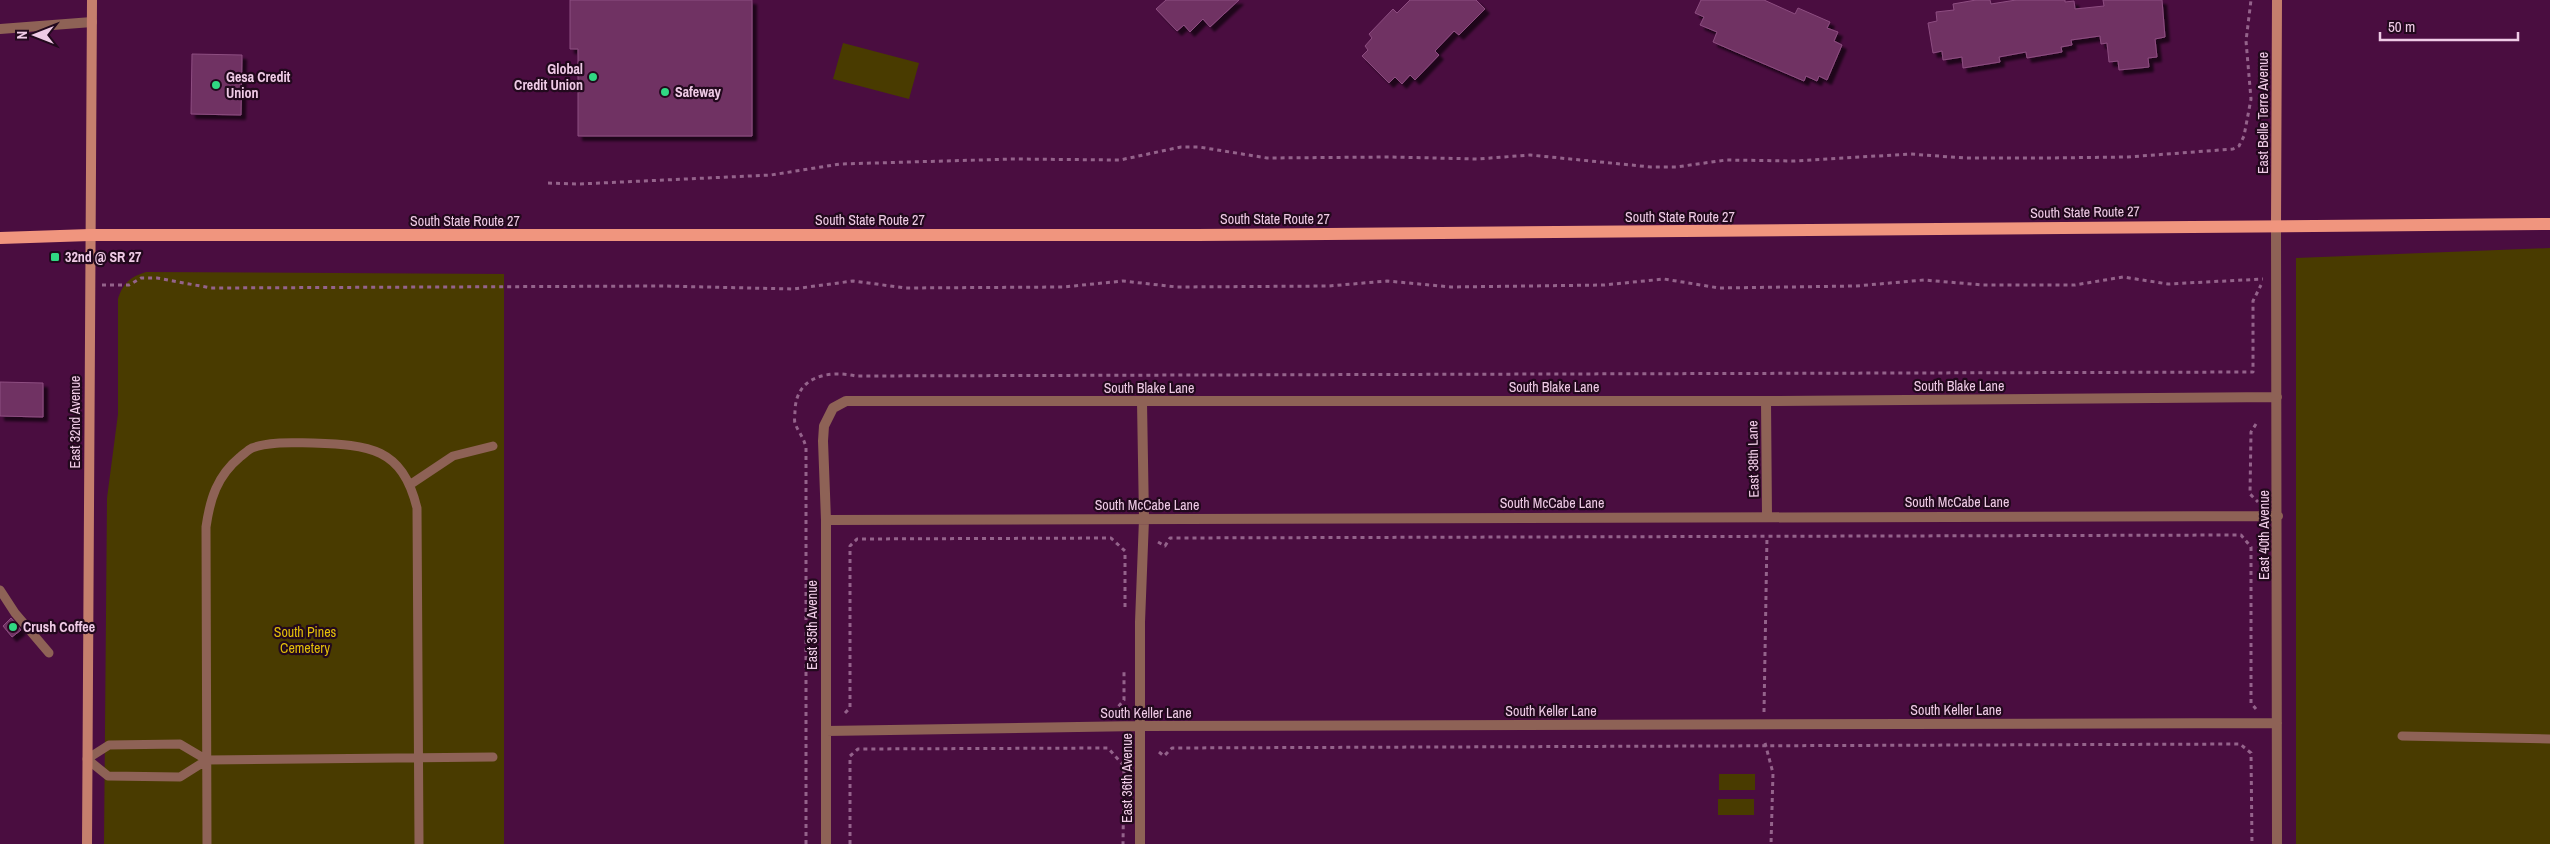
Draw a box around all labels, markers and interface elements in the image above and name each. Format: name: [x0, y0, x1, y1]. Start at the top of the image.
north arrow: [10, 10, 60, 60]
scale bar: [2380, 10, 2518, 42]
text: 50 m: [2388, 16, 2415, 37]
text: N: [13, 31, 31, 39]
street label: East Belle Terre Avenue: [2254, 52, 2272, 174]
place label: Global Credit Union: [514, 60, 583, 94]
place label: Gesa Credit Union: [226, 68, 291, 102]
marker: Global Credit Union: [587, 71, 599, 83]
marker: Gesa Credit Union: [210, 79, 222, 91]
place label: Safeway: [675, 83, 722, 101]
marker: Safeway: [659, 86, 671, 98]
street label: South State Route 27: [2030, 202, 2140, 222]
street label: South State Route 27: [1625, 208, 1735, 226]
street label: South State Route 27: [1220, 210, 1330, 228]
street label: South State Route 27: [815, 211, 925, 229]
street label: South State Route 27: [410, 212, 520, 230]
place label: 32nd @ SR 27: [65, 248, 142, 266]
marker: 32nd @ SR 27: [49, 251, 61, 263]
street label: East 32nd Avenue: [66, 375, 84, 469]
street label: South Blake Lane: [1914, 377, 2004, 395]
street label: South Blake Lane: [1509, 378, 1599, 396]
street label: South Blake Lane: [1104, 379, 1194, 397]
street label: East 38th Lane: [1743, 420, 1763, 498]
street label: East 40th Avenue: [2255, 490, 2273, 580]
street label: South McCabe Lane: [1905, 493, 2009, 511]
street label: South McCabe Lane: [1500, 494, 1604, 512]
street label: South McCabe Lane: [1095, 496, 1199, 514]
street label: East 35th Avenue: [803, 580, 821, 670]
place label: Crush Coffee: [23, 618, 95, 636]
marker: Crush Coffee: [7, 621, 19, 633]
park label: South Pines Cemetery: [274, 623, 337, 657]
street label: South Keller Lane: [1910, 701, 2002, 719]
street label: South Keller Lane: [1505, 702, 1597, 720]
street label: South Keller Lane: [1100, 704, 1192, 722]
street label: East 36th Avenue: [1118, 733, 1136, 823]

